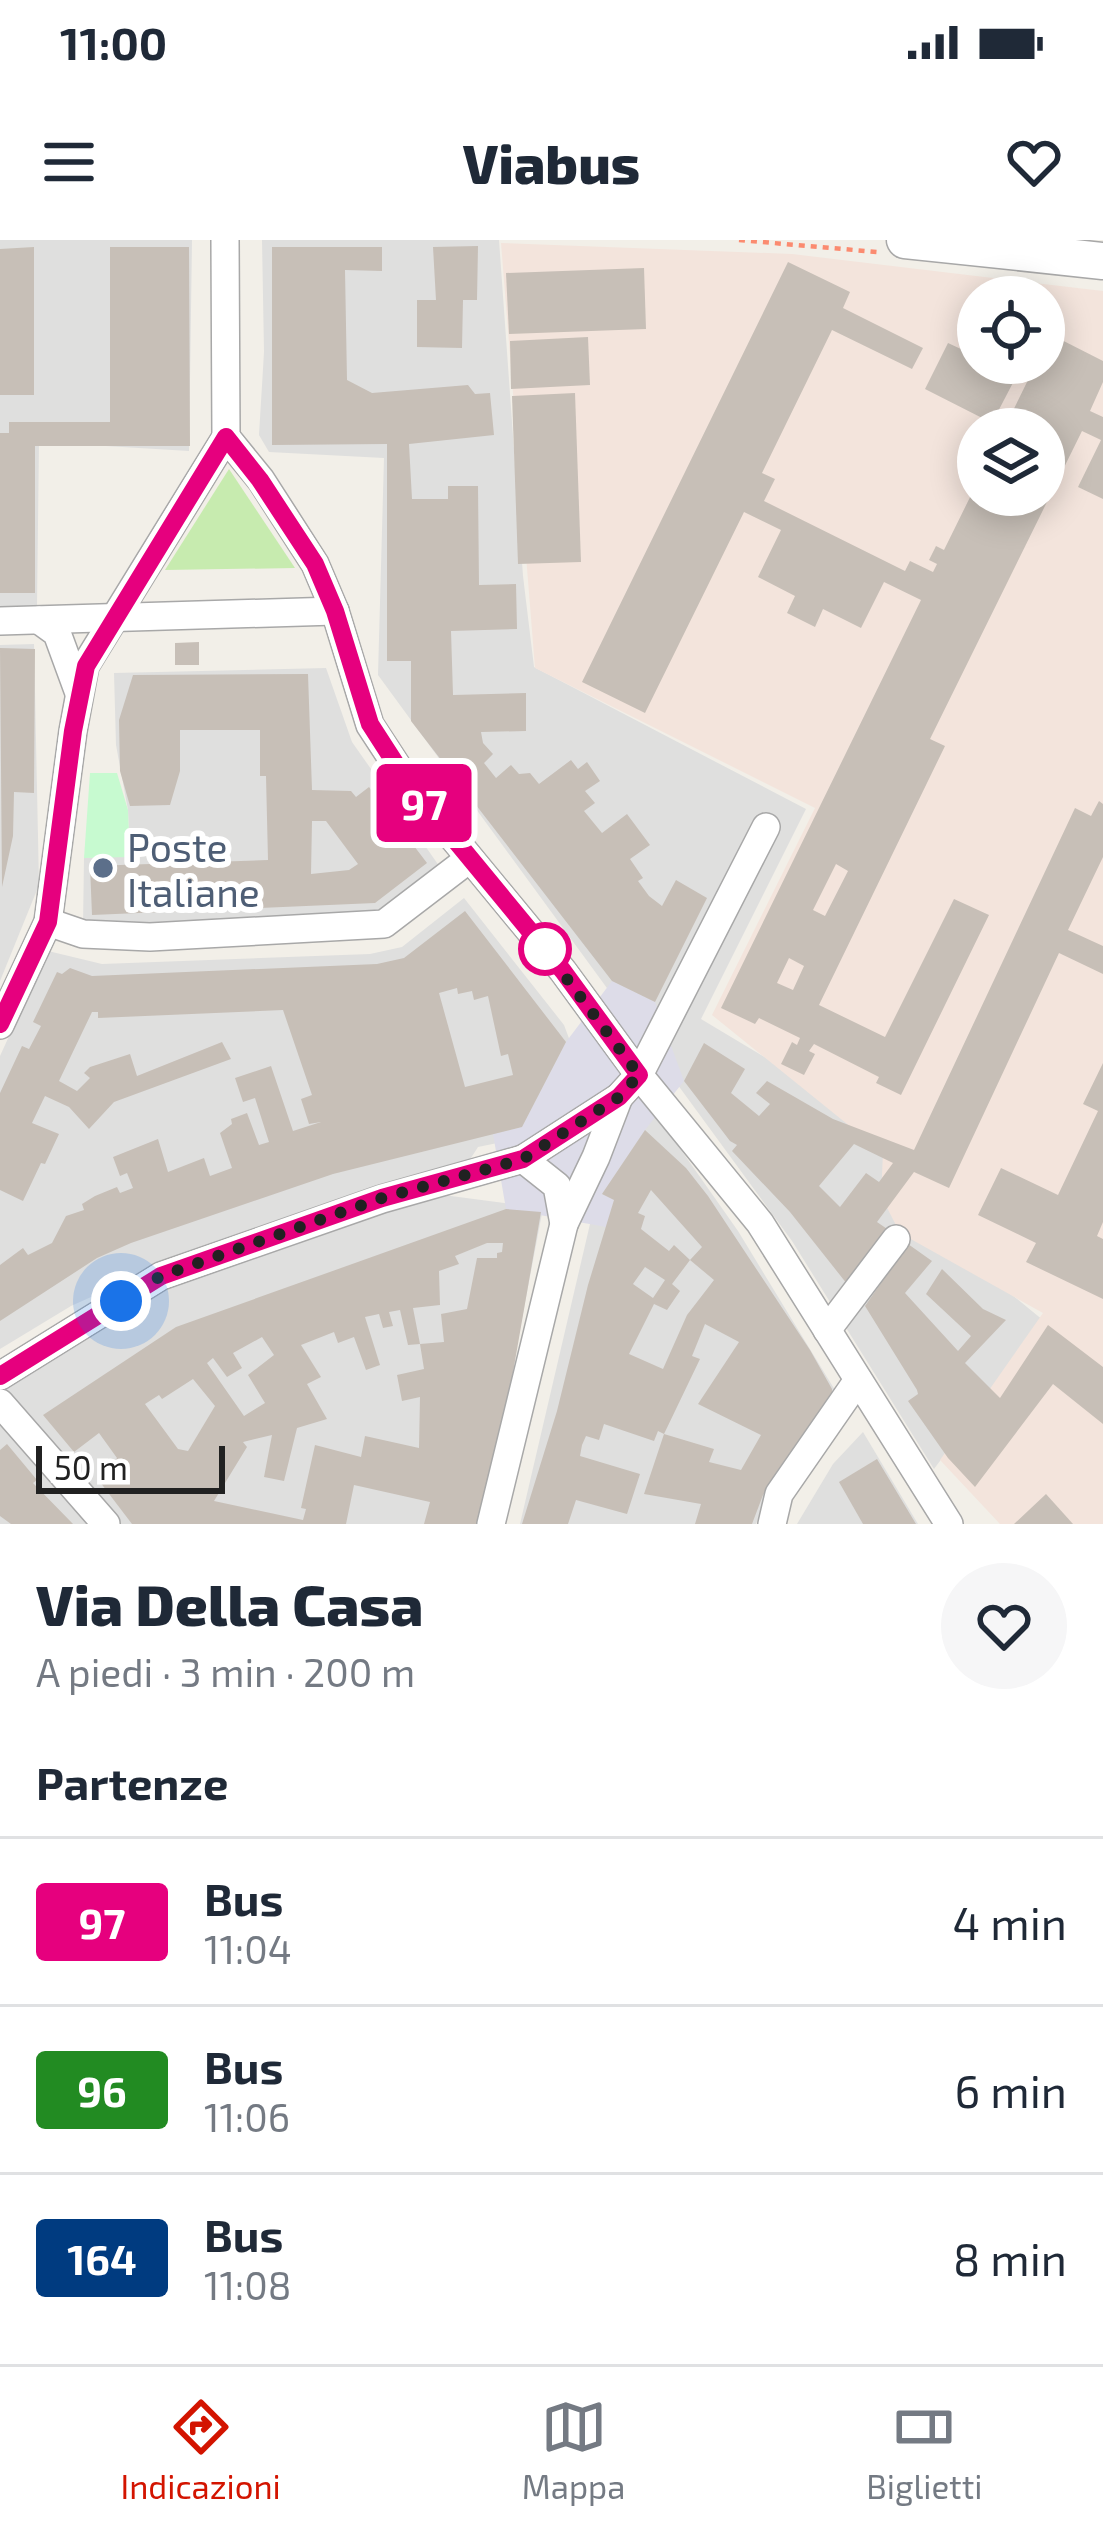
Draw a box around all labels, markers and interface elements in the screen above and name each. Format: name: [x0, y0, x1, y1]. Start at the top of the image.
text: 11:00: [60, 15, 167, 69]
icon: menu: [36, 129, 102, 195]
icon: heart: [1001, 129, 1067, 195]
text: Viabus: [463, 130, 640, 195]
map controls: [957, 276, 1065, 516]
button: locate: [957, 276, 1065, 384]
button: layers: [957, 408, 1065, 516]
line badge: 97: [370, 764, 478, 842]
text: 97: [401, 778, 447, 828]
place label: Poste Italiane: [127, 823, 260, 915]
marker: Poste Italiane: [90, 855, 116, 881]
unlabelled marker: [520, 924, 570, 974]
your location: [91, 1271, 151, 1331]
scale bar: [36, 1440, 225, 1493]
text: 50 m: [54, 1447, 128, 1487]
button: heart: [941, 1563, 1067, 1689]
text: Via Della Casa: [36, 1569, 423, 1637]
text: A piedi · 3 min · 200 m: [36, 1648, 415, 1695]
text: Partenze: [36, 1755, 228, 1809]
text: Bus: [204, 1871, 283, 1925]
text: 4 min: [953, 1895, 1067, 1949]
text: 97: [79, 1897, 125, 1947]
text: 11:04: [204, 1925, 292, 1972]
text: Bus: [204, 2039, 283, 2093]
text: 6 min: [954, 2063, 1067, 2117]
text: 96: [77, 2065, 127, 2115]
text: 11:06: [204, 2093, 290, 2140]
text: Bus: [204, 2207, 283, 2261]
text: 8 min: [953, 2231, 1067, 2285]
text: 164: [67, 2233, 137, 2283]
text: 11:08: [204, 2261, 291, 2308]
tab: Indicazioni: [121, 2394, 281, 2506]
tab: Mappa: [522, 2394, 625, 2506]
tab: Biglietti: [866, 2394, 982, 2506]

